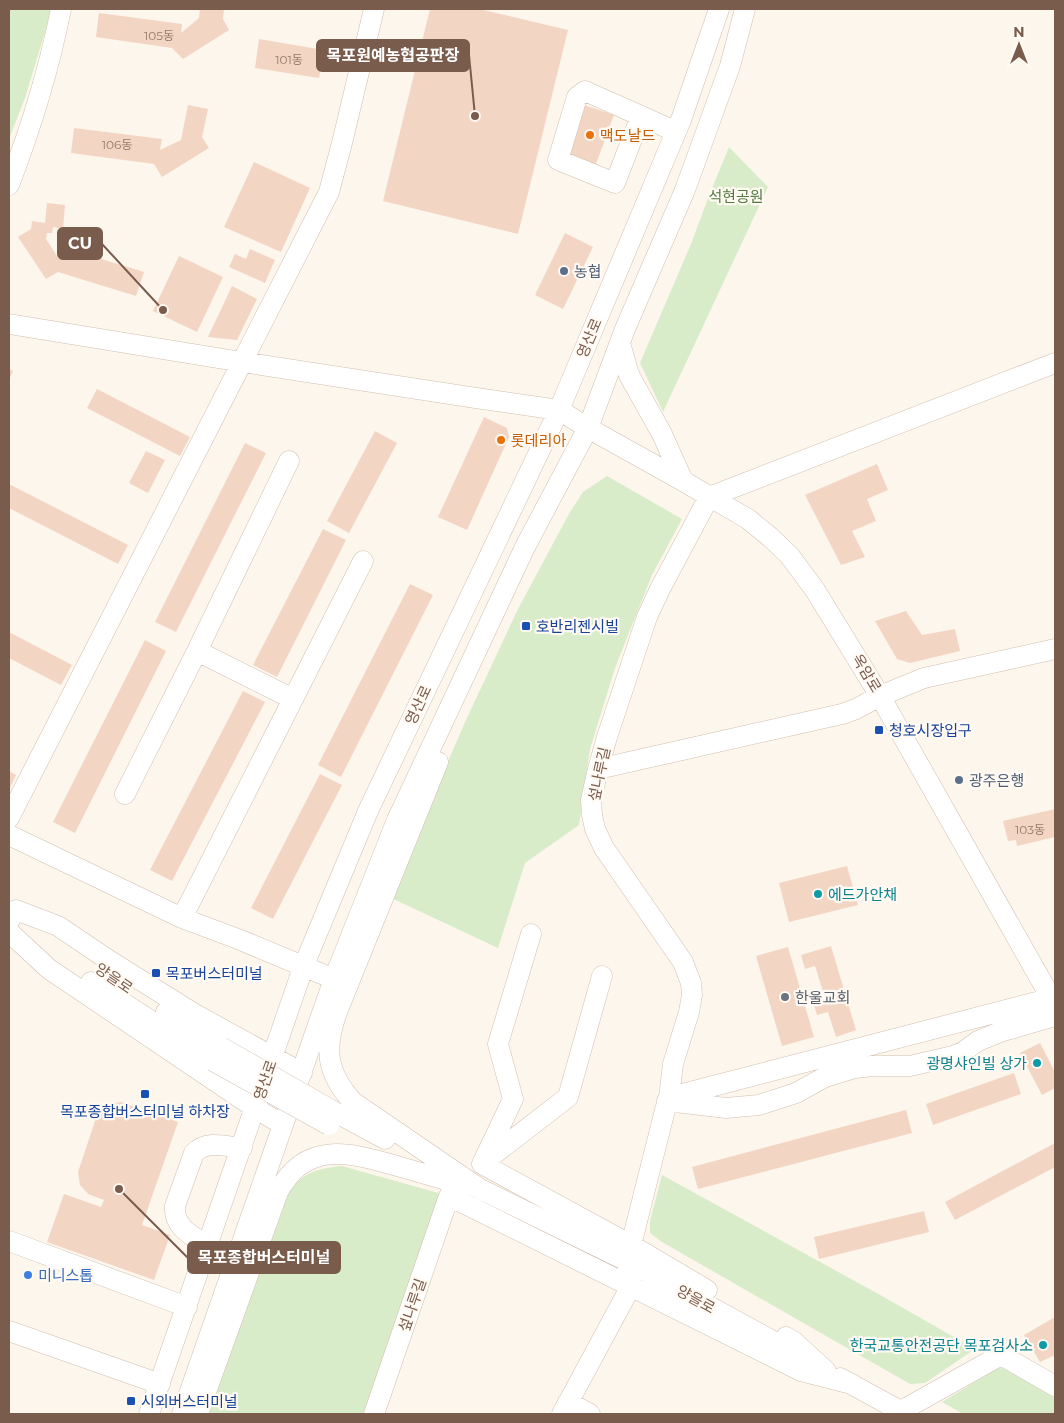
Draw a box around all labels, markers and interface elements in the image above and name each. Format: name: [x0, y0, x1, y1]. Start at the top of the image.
north arrow: [994, 20, 1044, 70]
text: N: [1013, 23, 1025, 41]
house number: 105동: [144, 28, 174, 43]
callout: 목포원예농협공판장: [317, 40, 469, 71]
text: 목포원예농협공판장: [327, 46, 460, 65]
house number: 101동: [275, 52, 303, 67]
place label: 맥도날드: [600, 126, 655, 145]
marker: 맥도날드: [584, 129, 596, 141]
house number: 106동: [102, 137, 132, 152]
park label: 석현공원: [708, 187, 764, 206]
callout: CU: [58, 228, 102, 259]
text: CU: [68, 234, 92, 253]
place label: 농협: [574, 262, 602, 281]
marker: 농협: [558, 265, 570, 277]
street label: 영산로: [572, 315, 606, 361]
place label: 롯데리아: [511, 431, 566, 450]
marker: 롯데리아: [495, 434, 507, 446]
place label: 호반리젠시빌: [536, 617, 619, 636]
marker: 호반리젠시빌: [520, 620, 532, 632]
street label: 옥암로: [848, 650, 886, 696]
street label: 영산로: [401, 682, 435, 728]
place label: 청호시장입구: [889, 721, 972, 740]
marker: 청호시장입구: [873, 724, 885, 736]
street label: 섶나루길: [584, 745, 614, 803]
place label: 광주은행: [969, 771, 1024, 790]
marker: 광주은행: [953, 774, 965, 786]
house number: 103동: [1015, 822, 1045, 837]
place label: 에드가안채: [828, 885, 897, 904]
marker: 에드가안채: [812, 888, 824, 900]
street label: 양을로: [92, 959, 136, 997]
place label: 목포버스터미널: [166, 964, 263, 983]
marker: 목포버스터미널: [150, 967, 162, 979]
place label: 한울교회: [795, 988, 850, 1007]
marker: 한울교회: [779, 991, 791, 1003]
place label: 광명샤인빌 상가: [926, 1054, 1027, 1073]
street label: 영산로: [249, 1057, 281, 1103]
marker: 광명샤인빌 상가: [1031, 1057, 1043, 1069]
marker: 목포종합버스터미널 하차장: [139, 1088, 151, 1100]
place label: 목포종합버스터미널 하차장: [60, 1102, 230, 1121]
callout: 목포종합버스터미널: [188, 1242, 340, 1273]
text: 목포종합버스터미널: [198, 1248, 330, 1267]
place label: 미니스톱: [38, 1266, 93, 1285]
marker: 미니스톱: [22, 1269, 34, 1281]
street label: 섶나루길: [394, 1276, 430, 1334]
street label: 양을로: [673, 1281, 719, 1317]
place label: 한국교통안전공단 목포검사소: [850, 1336, 1033, 1355]
marker: 한국교통안전공단 목포검사소: [1037, 1339, 1049, 1351]
place label: 시외버스터미널: [141, 1392, 238, 1411]
marker: 시외버스터미널: [125, 1395, 137, 1407]

